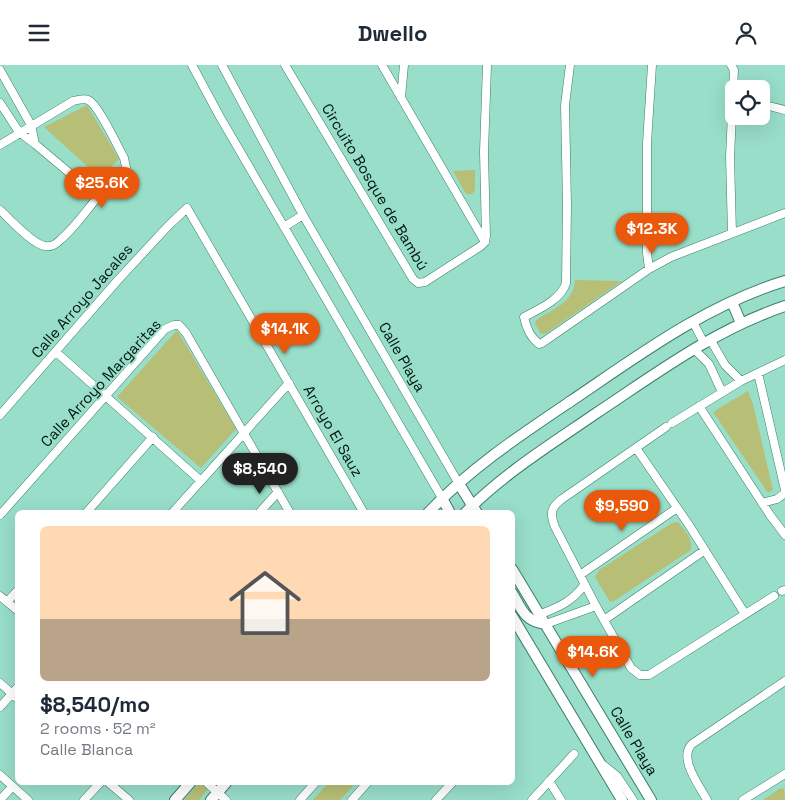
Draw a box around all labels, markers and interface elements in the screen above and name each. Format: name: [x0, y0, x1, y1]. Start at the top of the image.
icon: menu: [25, 19, 53, 47]
text: Dwello: [358, 19, 427, 47]
icon: person: [732, 19, 760, 47]
map controls: [725, 80, 770, 125]
button: locate: [725, 80, 770, 125]
street label: Circuito Bosque de Bambú: [318, 100, 433, 274]
pin: $25.6K: [61, 167, 143, 209]
text: $25.6K: [75, 172, 129, 193]
pin: $12.3K: [611, 213, 693, 255]
text: $12.3K: [627, 218, 677, 239]
street label: Calle Arroyo Jacales: [27, 240, 136, 362]
pin: $14.1K: [244, 313, 326, 355]
street label: Calle Arroyo Margaritas: [36, 315, 165, 451]
text: $14.1K: [261, 318, 309, 339]
street label: Calle Playa: [375, 319, 430, 395]
street label: Arroyo El Sauz: [300, 382, 367, 480]
pin: $8,540: [219, 453, 301, 495]
text: $8,540: [233, 458, 287, 479]
pin: $9,590: [581, 489, 663, 532]
text: $9,590: [595, 495, 649, 516]
icon: home: [220, 558, 310, 648]
pin: $14.6K: [552, 635, 634, 678]
text: $14.6K: [567, 641, 619, 662]
text: $8,540/mo: [40, 691, 150, 718]
street label: Calle Playa: [606, 703, 663, 779]
text: 2 rooms · 52 m²: [40, 718, 156, 739]
text: Calle Blanca: [40, 739, 133, 760]

